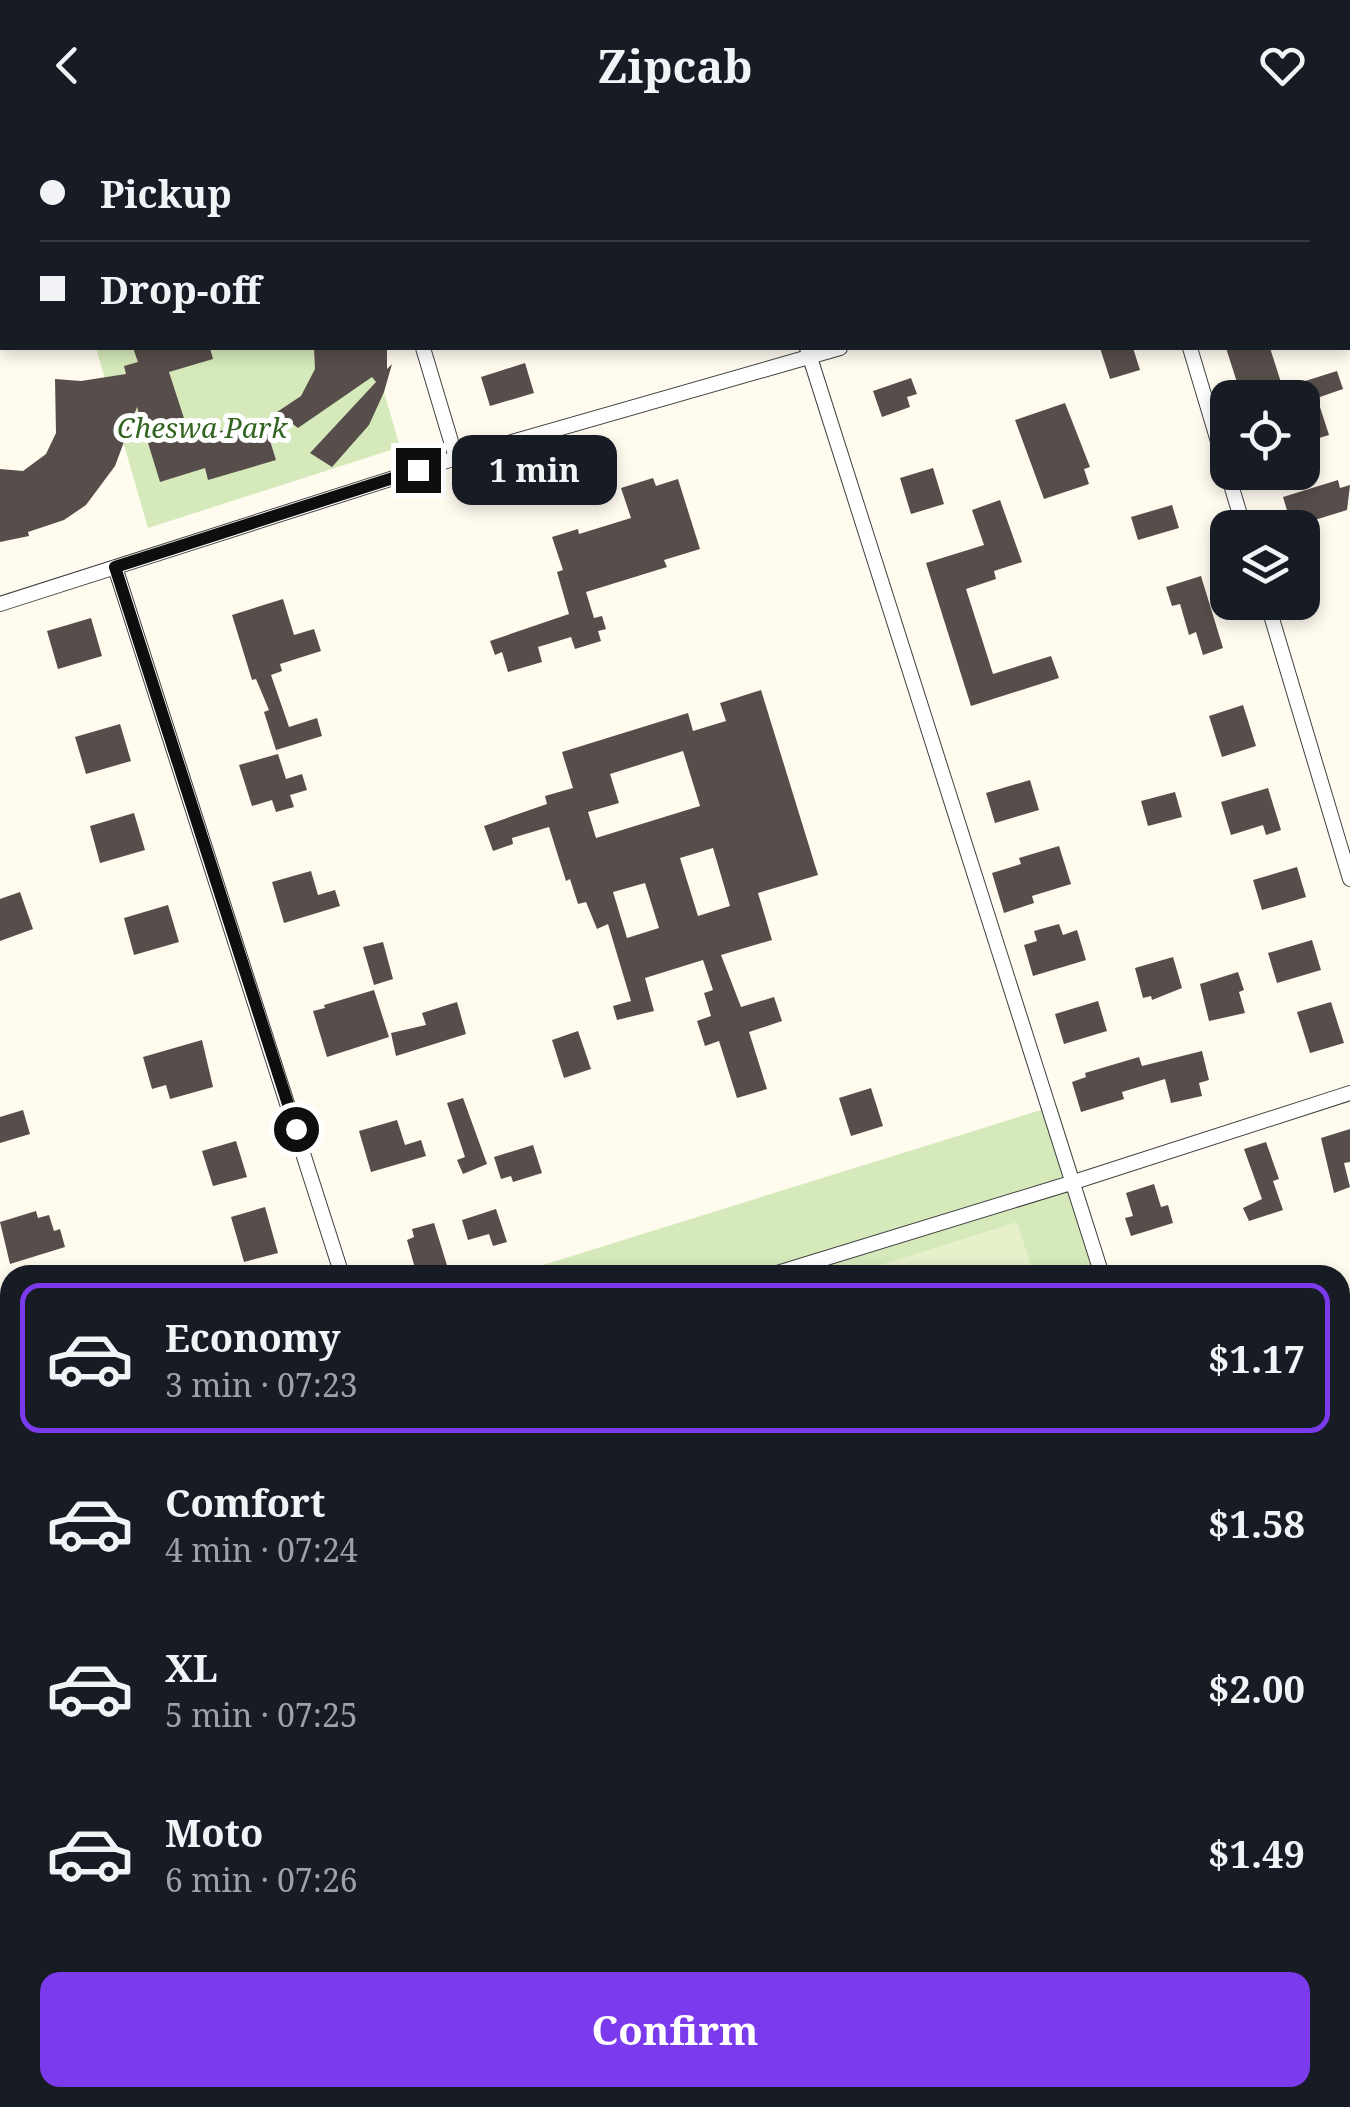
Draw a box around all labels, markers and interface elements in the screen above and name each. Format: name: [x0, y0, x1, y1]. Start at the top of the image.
text: Zipcab: [598, 35, 752, 96]
icon: back: [40, 38, 95, 93]
icon: heart: [1255, 38, 1310, 93]
text: Pickup: [100, 167, 232, 219]
text: Drop-off: [100, 263, 261, 315]
map controls: [1210, 380, 1320, 620]
button: locate: [1210, 380, 1320, 490]
park label: Cheswa Park: [117, 408, 288, 446]
callout: 1 min: [453, 435, 618, 505]
route end: [396, 448, 441, 493]
text: 1 min: [489, 448, 580, 491]
button: layers: [1210, 510, 1320, 620]
route start: [274, 1107, 319, 1152]
text: Economy: [165, 1311, 341, 1363]
icon: car: [45, 1313, 135, 1403]
text: $1.17: [1208, 1332, 1305, 1384]
text: 3 min · 07:23: [165, 1363, 358, 1406]
text: Comfort: [165, 1476, 325, 1528]
icon: car: [45, 1478, 135, 1568]
text: $1.58: [1208, 1497, 1305, 1549]
text: 4 min · 07:24: [165, 1528, 358, 1571]
text: XL: [165, 1641, 218, 1693]
icon: car: [45, 1643, 135, 1733]
text: $2.00: [1208, 1662, 1305, 1714]
text: 5 min · 07:25: [165, 1693, 358, 1736]
text: Moto: [165, 1806, 263, 1858]
icon: car: [45, 1808, 135, 1898]
text: $1.49: [1208, 1827, 1305, 1879]
text: 6 min · 07:26: [165, 1858, 358, 1901]
button: Confirm: [40, 1972, 1310, 2087]

